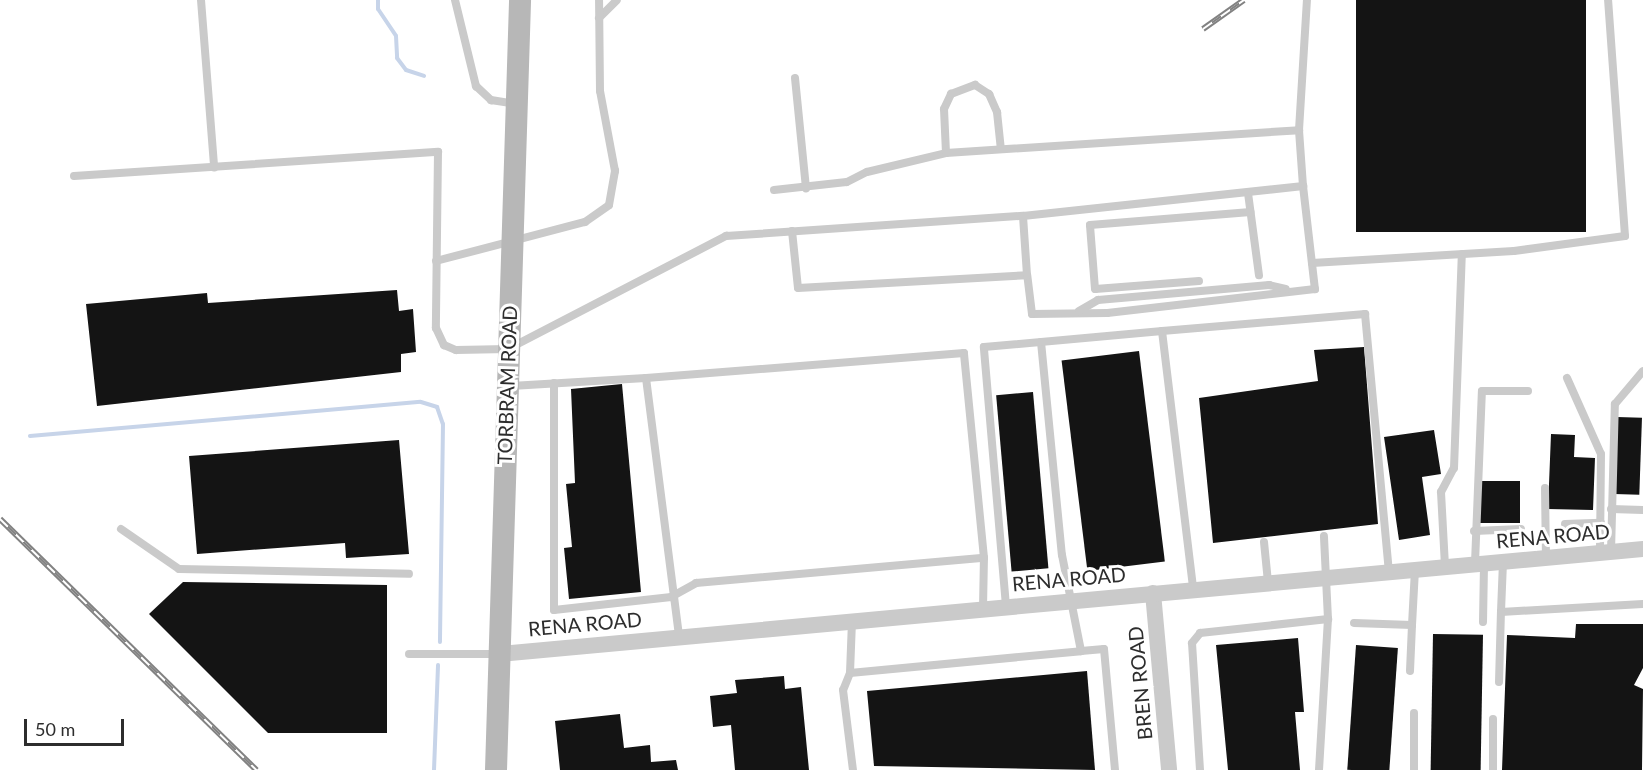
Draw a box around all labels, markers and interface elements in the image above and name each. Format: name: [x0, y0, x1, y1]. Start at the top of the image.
street label: TORBRAM ROAD: [492, 305, 522, 465]
street label: RENA ROAD: [1495, 519, 1611, 553]
street label: RENA ROAD: [1011, 562, 1127, 596]
street label: RENA ROAD: [527, 607, 643, 641]
street label: BREN ROAD: [1123, 625, 1157, 741]
scale bar: [27, 707, 128, 745]
text: 50 m: [35, 718, 75, 740]

